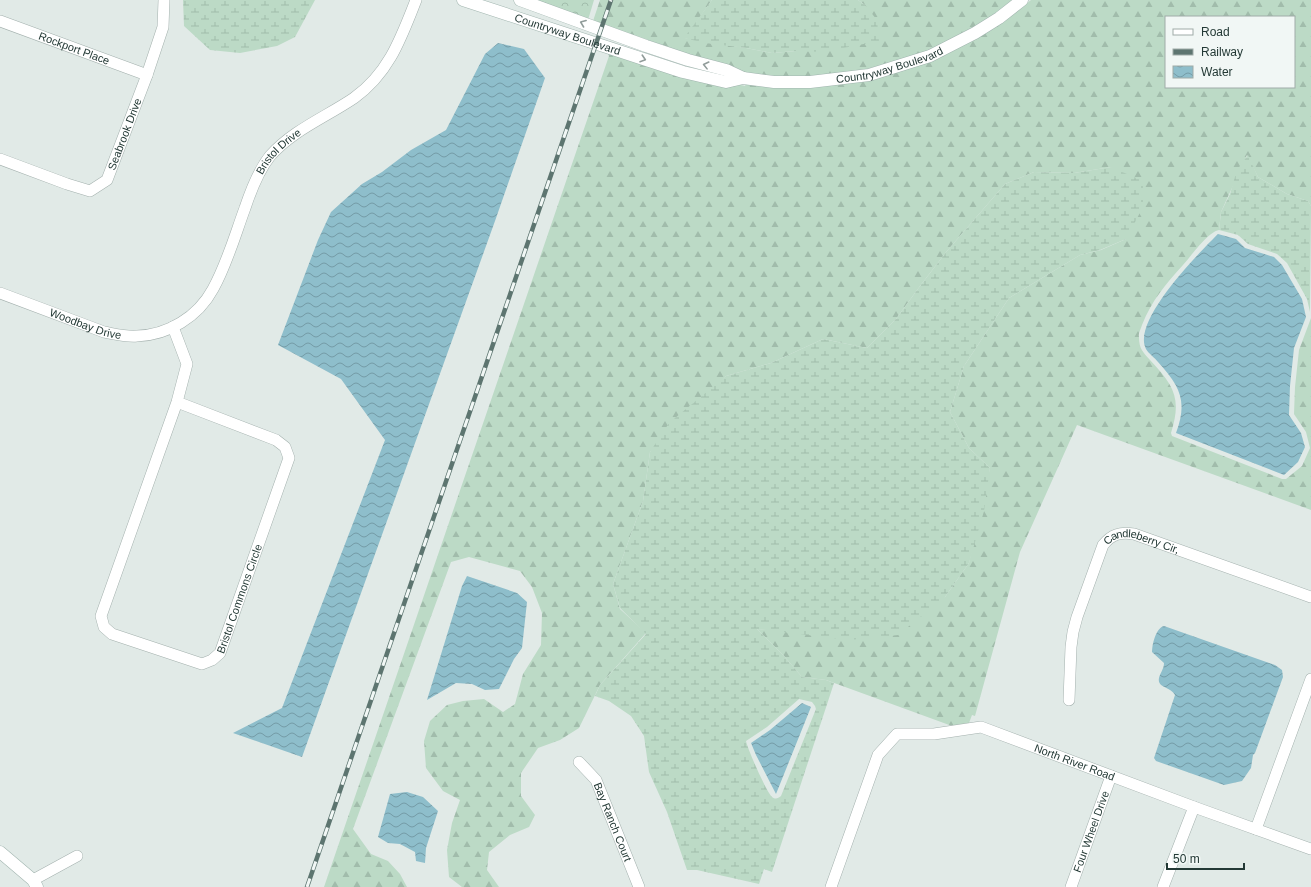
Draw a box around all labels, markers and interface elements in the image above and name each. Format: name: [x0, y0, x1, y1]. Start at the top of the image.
street label: Countryway Boulevard: [513, 11, 622, 57]
legend: [1165, 16, 1295, 88]
one-way arrow: [580, 20, 587, 28]
text: Road: [1201, 25, 1230, 39]
street label: Rockport Place: [37, 30, 111, 67]
street label: Countryway Boulevard: [835, 44, 945, 85]
text: Railway: [1201, 45, 1243, 59]
one-way arrow: [639, 54, 646, 62]
one-way arrow: [703, 61, 710, 69]
text: Water: [1201, 65, 1233, 79]
street label: Seabrook Drive: [105, 96, 144, 172]
street label: Bristol Drive: [254, 126, 303, 176]
street label: Woodbay Drive: [48, 306, 122, 341]
street label: Candleberry Cir,: [1101, 527, 1181, 556]
street label: Bristol Commons Circle: [214, 542, 264, 655]
street label: North River Road: [1033, 742, 1117, 783]
street label: Bay Ranch Court: [592, 781, 634, 863]
street label: Four Wheel Drive: [1071, 789, 1111, 874]
scale bar: [1167, 845, 1244, 871]
text: 50 m: [1173, 852, 1200, 866]

